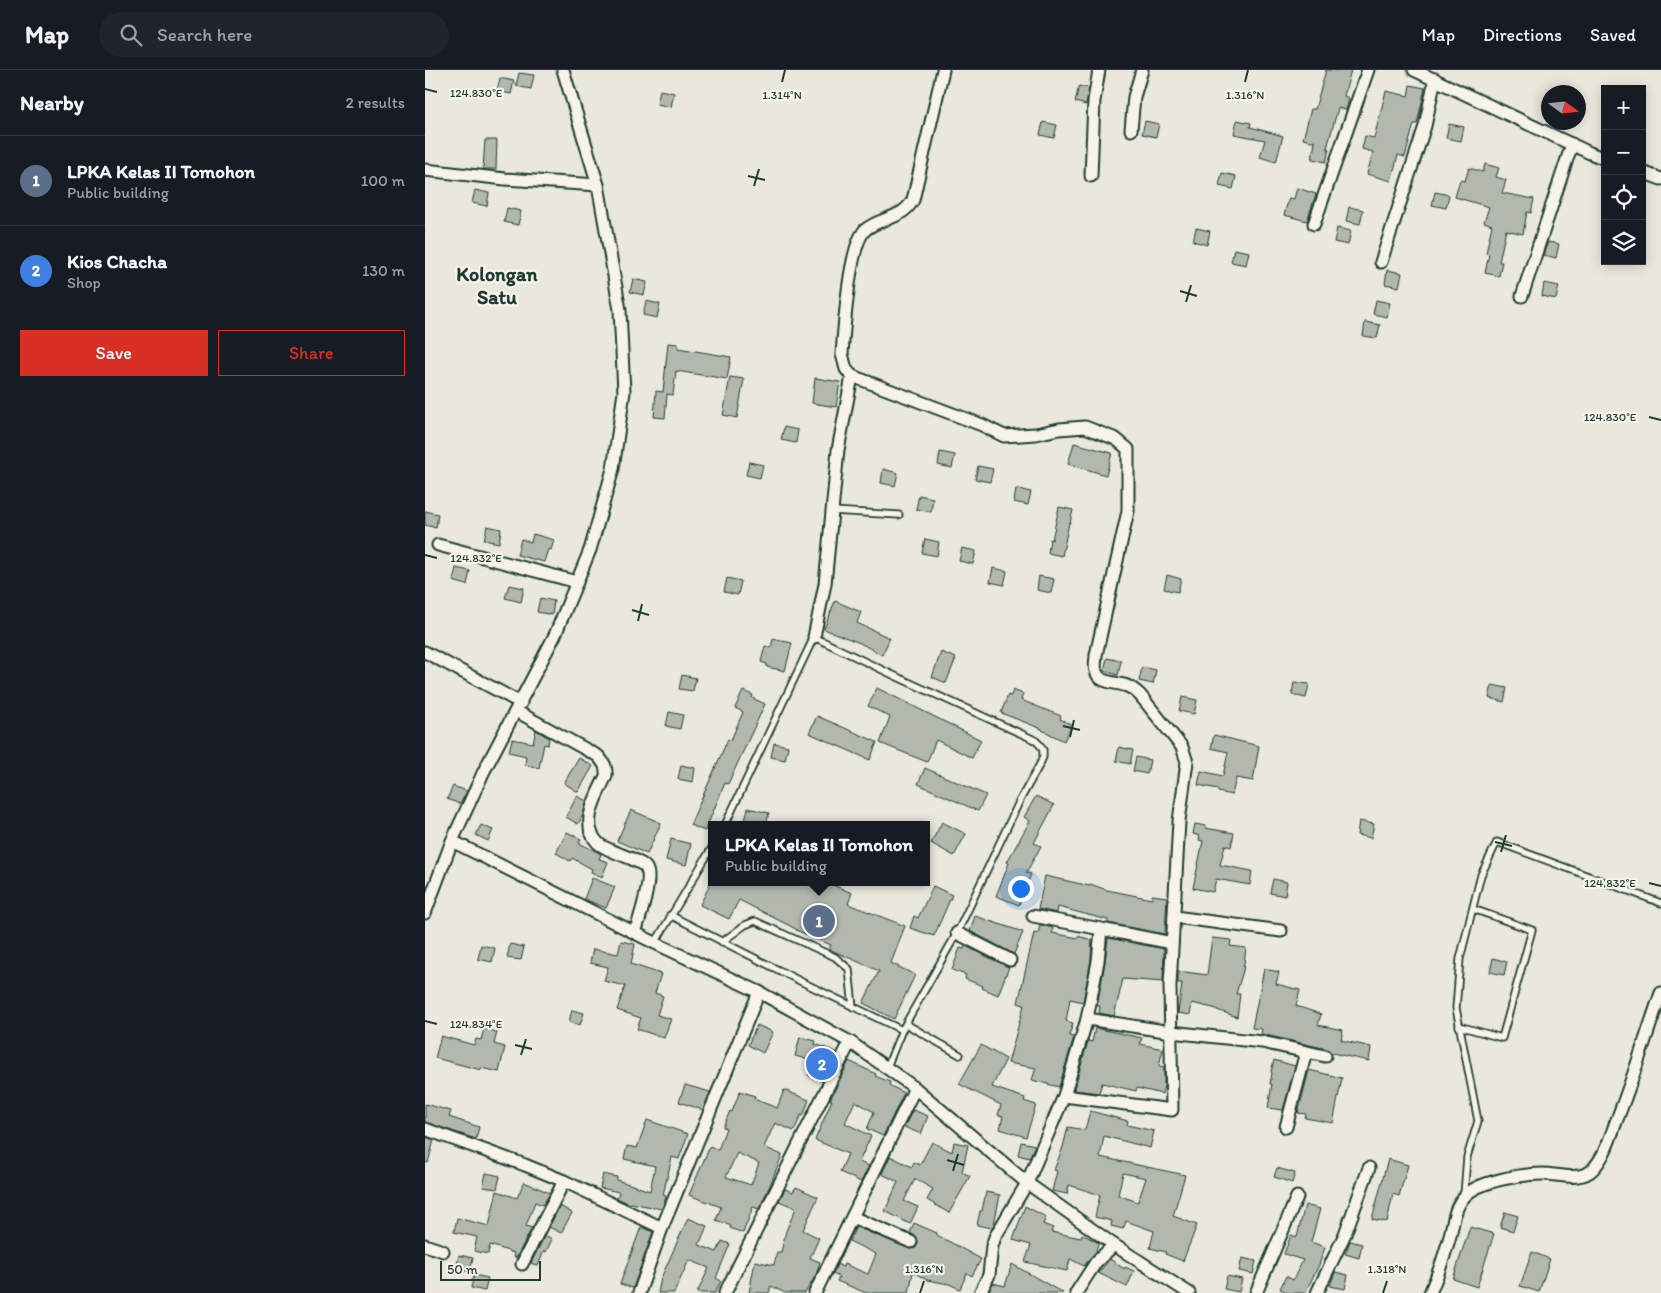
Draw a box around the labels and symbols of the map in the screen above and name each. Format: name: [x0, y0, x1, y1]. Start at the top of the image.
north arrow: [1541, 85, 1586, 130]
text: 124.830°E: [450, 86, 503, 100]
text: 1.314°N: [762, 88, 802, 102]
text: 1.316°N: [1226, 88, 1264, 102]
district label: Kolongan Satu: [456, 262, 538, 309]
text: 124.830°E: [1584, 410, 1637, 424]
text: 124.832°E: [450, 551, 502, 565]
your location: [1008, 876, 1034, 902]
text: 124.832°E: [1584, 876, 1636, 890]
pin: 1: [803, 902, 835, 940]
text: 124.834°E: [450, 1017, 503, 1031]
pin: 2: [806, 1045, 838, 1083]
scale bar: [440, 1258, 541, 1281]
text: 1.316°N: [905, 1262, 943, 1276]
text: 1.318°N: [1368, 1262, 1406, 1276]

